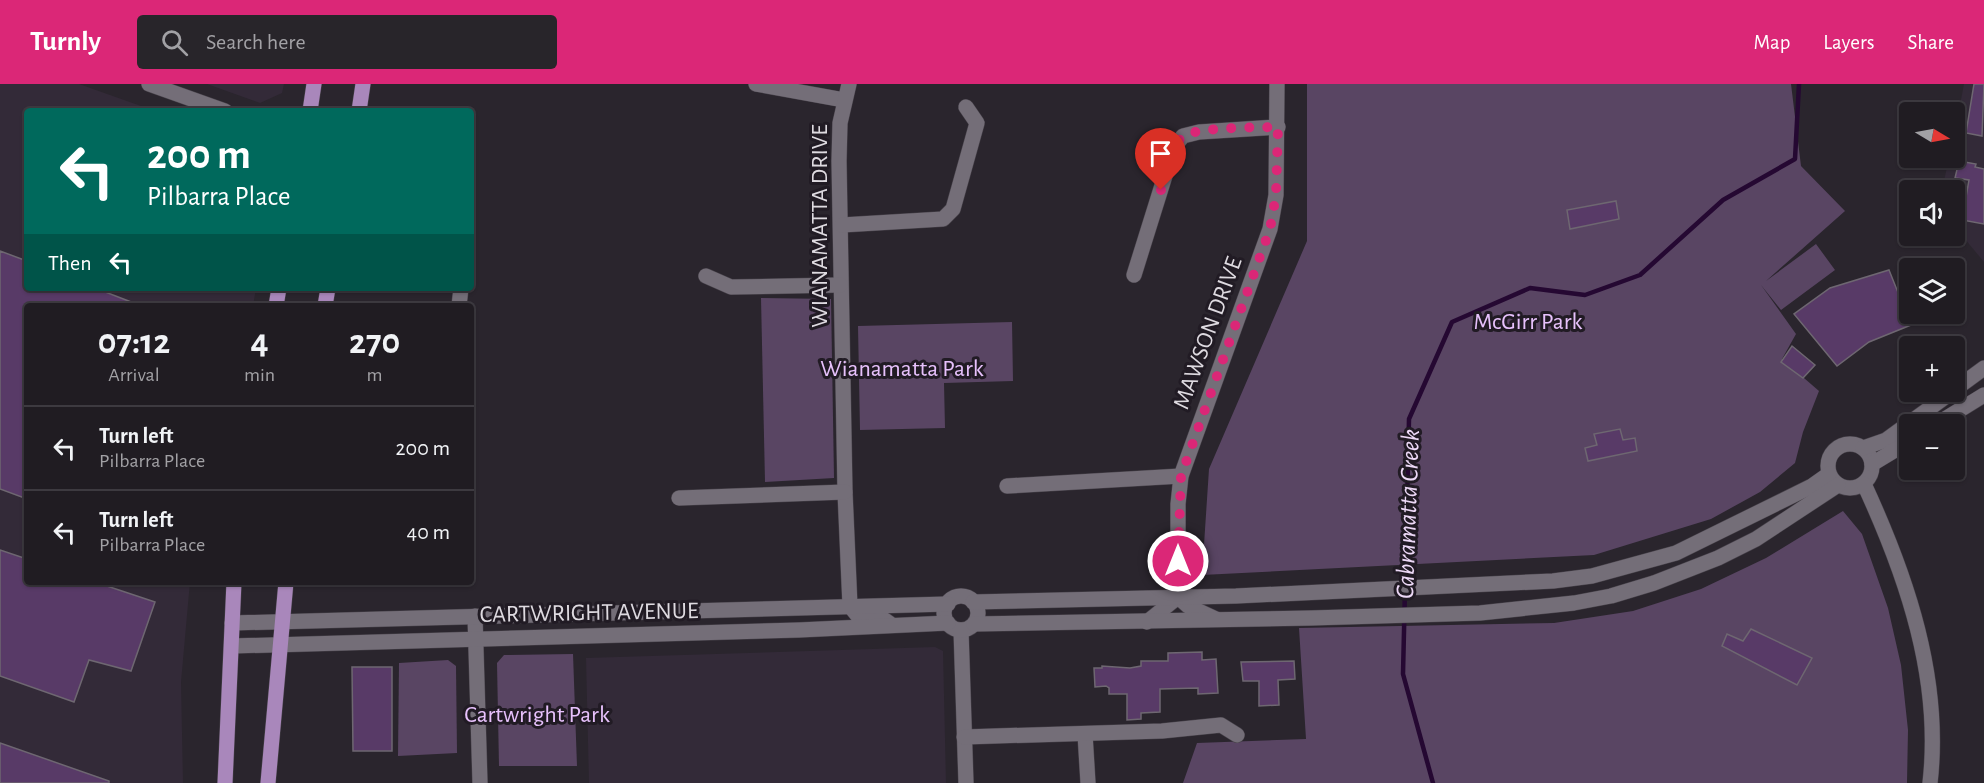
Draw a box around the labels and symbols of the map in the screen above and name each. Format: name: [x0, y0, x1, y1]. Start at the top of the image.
north arrow: [1899, 102, 1965, 168]
street label: WIANAMATTA DRIVE: [808, 124, 832, 328]
pin: [1135, 128, 1186, 190]
street label: MAWSON DRIVE: [1169, 253, 1247, 412]
park label: McGirr Park: [1474, 310, 1582, 334]
park label: Wianamatta Park: [820, 357, 984, 381]
water label: Cabramatta Creek: [1392, 429, 1424, 599]
position arrow: [1146, 529, 1210, 593]
street label: CARTWRIGHT AVENUE: [479, 599, 699, 627]
park label: Cartwright Park: [464, 703, 610, 727]

